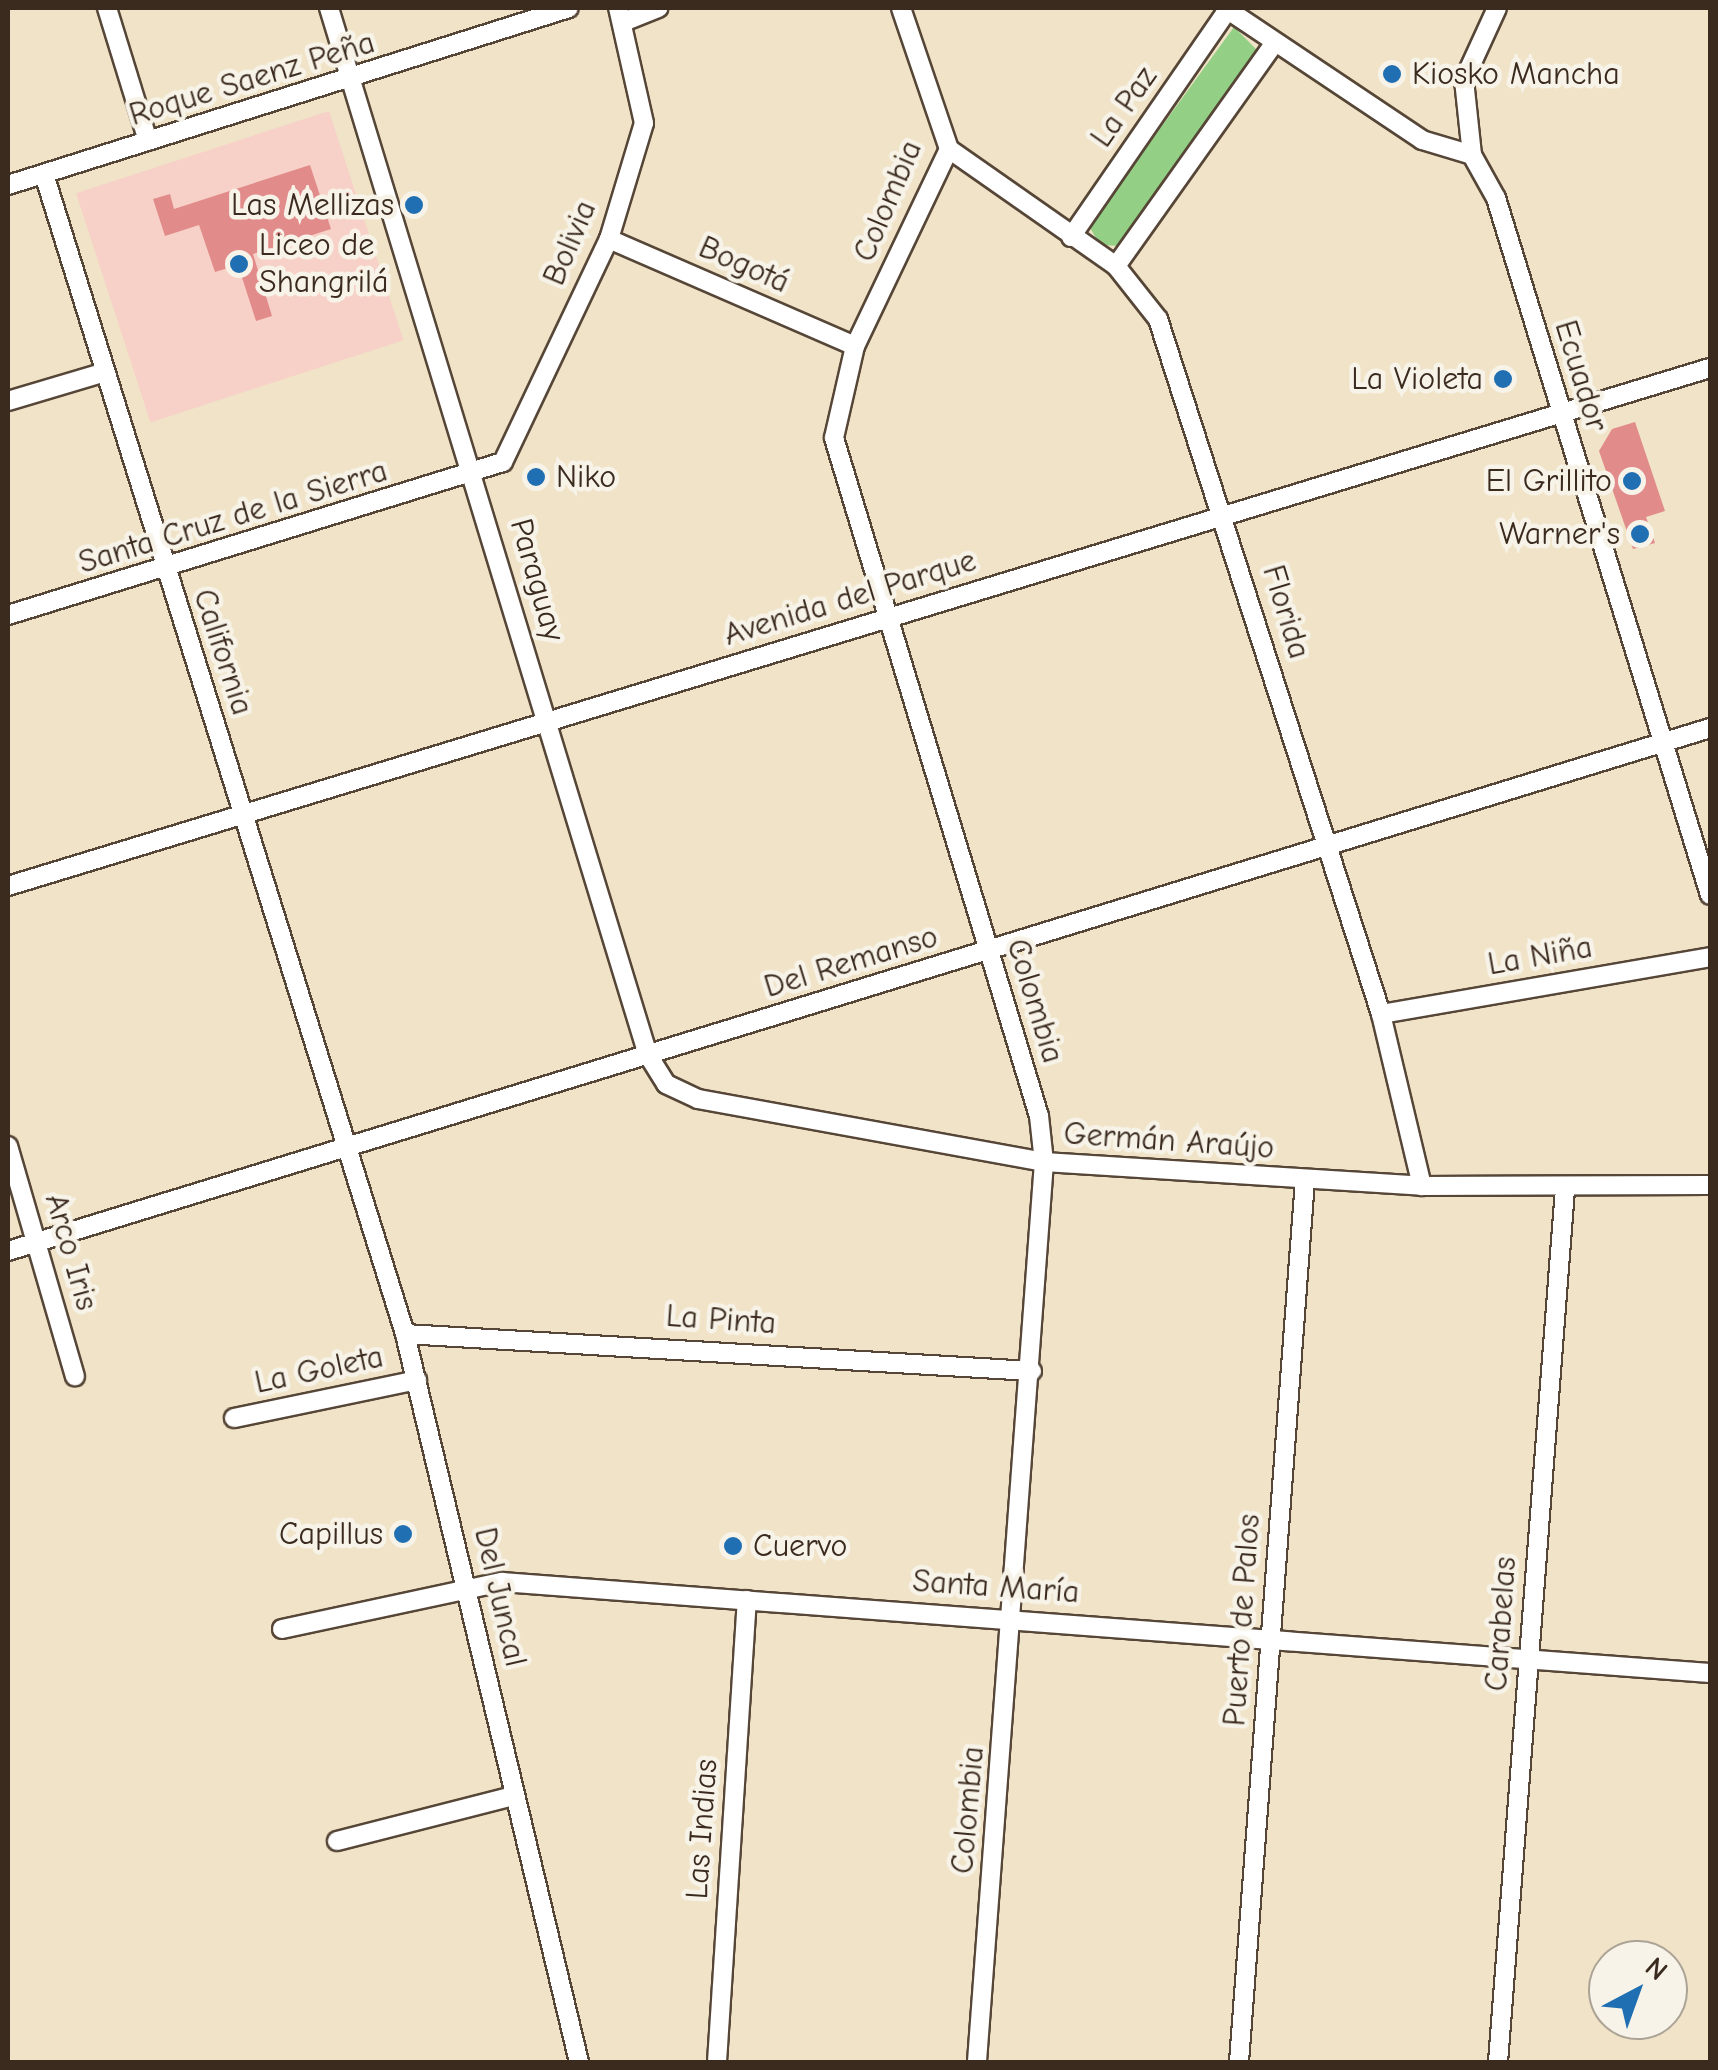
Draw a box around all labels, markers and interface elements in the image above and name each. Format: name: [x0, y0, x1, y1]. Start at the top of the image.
street label: Roque Saenz Peña: [125, 23, 379, 135]
place label: Kiosko Mancha: [1412, 55, 1620, 93]
street label: La Paz: [1083, 59, 1165, 155]
marker: Kiosko Mancha: [1381, 63, 1403, 85]
street label: Colombia: [845, 135, 931, 267]
place label: Las Mellizas: [231, 186, 394, 224]
marker: Las Mellizas: [403, 194, 425, 216]
street label: Bolivia: [535, 195, 605, 291]
place label: Liceo de Shangrilá: [259, 227, 388, 302]
street label: Bogotá: [693, 228, 795, 302]
marker: Liceo de Shangrilá: [228, 253, 250, 275]
street label: Ecuador: [1546, 316, 1616, 436]
place label: La Violeta: [1351, 360, 1483, 398]
marker: La Violeta: [1492, 368, 1514, 390]
street label: Santa Cruz de la Sierra: [74, 452, 392, 582]
place label: Niko: [556, 458, 616, 496]
place label: El Grillito: [1486, 462, 1612, 500]
marker: Niko: [525, 466, 547, 488]
marker: El Grillito: [1621, 470, 1643, 492]
street label: Paraguay: [501, 514, 573, 646]
place label: Warner's: [1499, 515, 1620, 553]
marker: Warner's: [1629, 523, 1651, 545]
street label: Avenida del Parque: [719, 541, 981, 655]
street label: Florida: [1254, 561, 1318, 663]
street label: California: [185, 584, 261, 720]
street label: Del Remanso: [760, 917, 942, 1007]
street label: La Niña: [1485, 928, 1595, 984]
street label: Colombia: [998, 934, 1072, 1068]
street label: Germán Araújo: [1062, 1114, 1276, 1168]
street label: Arco Iris: [36, 1189, 106, 1315]
street label: La Pinta: [665, 1297, 777, 1343]
street label: La Goleta: [251, 1338, 387, 1402]
street label: Puerto de Palos: [1215, 1513, 1269, 1727]
place label: Capillus: [279, 1515, 383, 1553]
marker: Capillus: [392, 1523, 414, 1545]
street label: Del Juncal: [465, 1524, 535, 1670]
place label: Cuervo: [753, 1527, 847, 1565]
marker: Cuervo: [722, 1535, 744, 1557]
street label: Carabelas: [1477, 1555, 1525, 1693]
street label: Santa María: [911, 1562, 1081, 1612]
street label: Colombia: [943, 1745, 993, 1875]
street label: Las Indias: [678, 1758, 726, 1900]
north arrow: [1588, 1940, 1688, 2040]
text: N: [1639, 1951, 1674, 1987]

